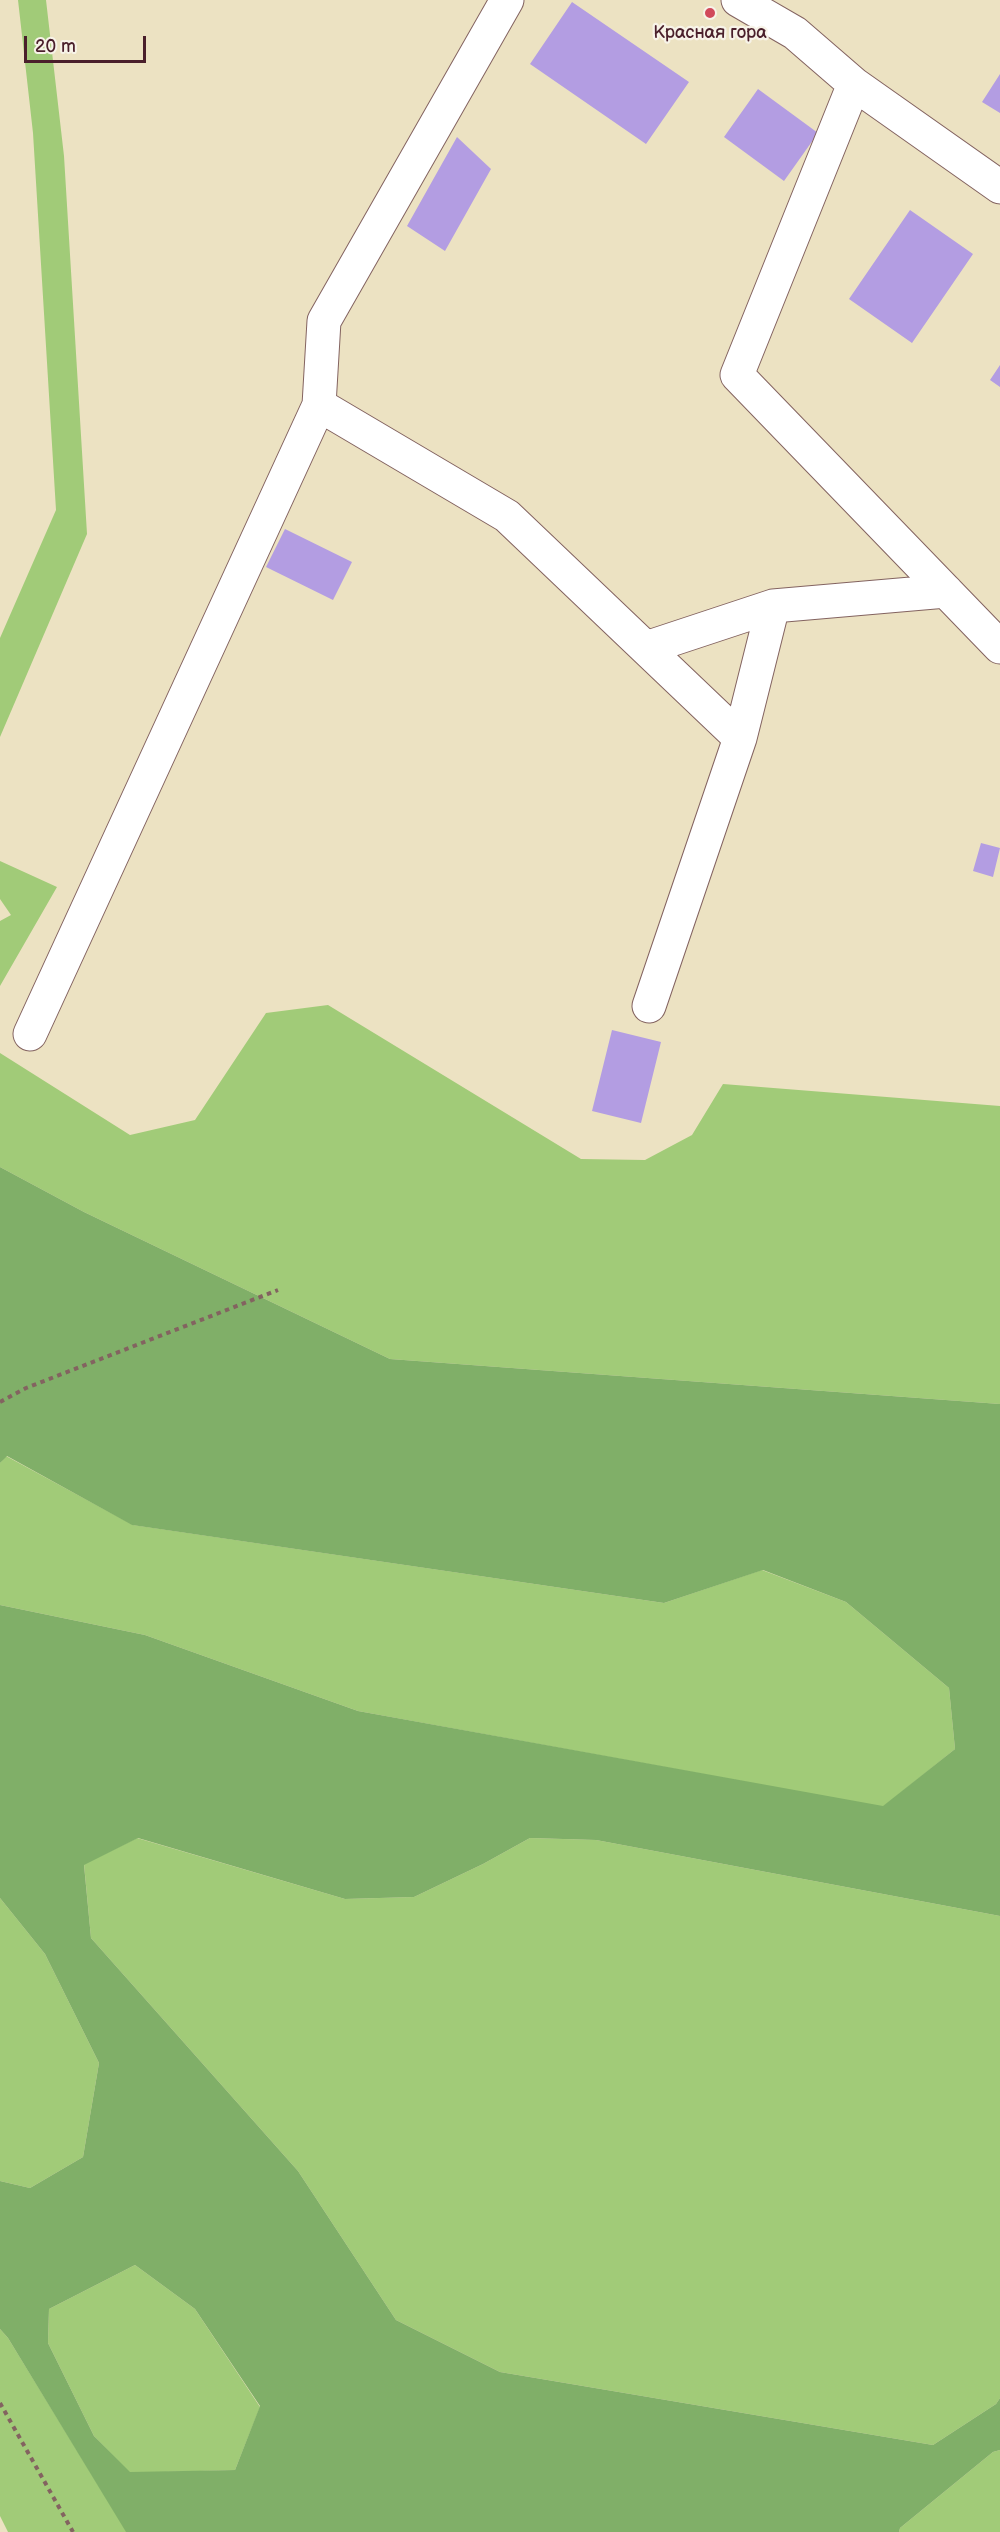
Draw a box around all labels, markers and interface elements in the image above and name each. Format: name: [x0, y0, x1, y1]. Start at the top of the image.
marker: Красная гора: [703, 6, 717, 20]
place label: Красная гора: [653, 22, 767, 44]
scale bar: [27, 24, 148, 62]
text: 20 m: [35, 36, 76, 57]

